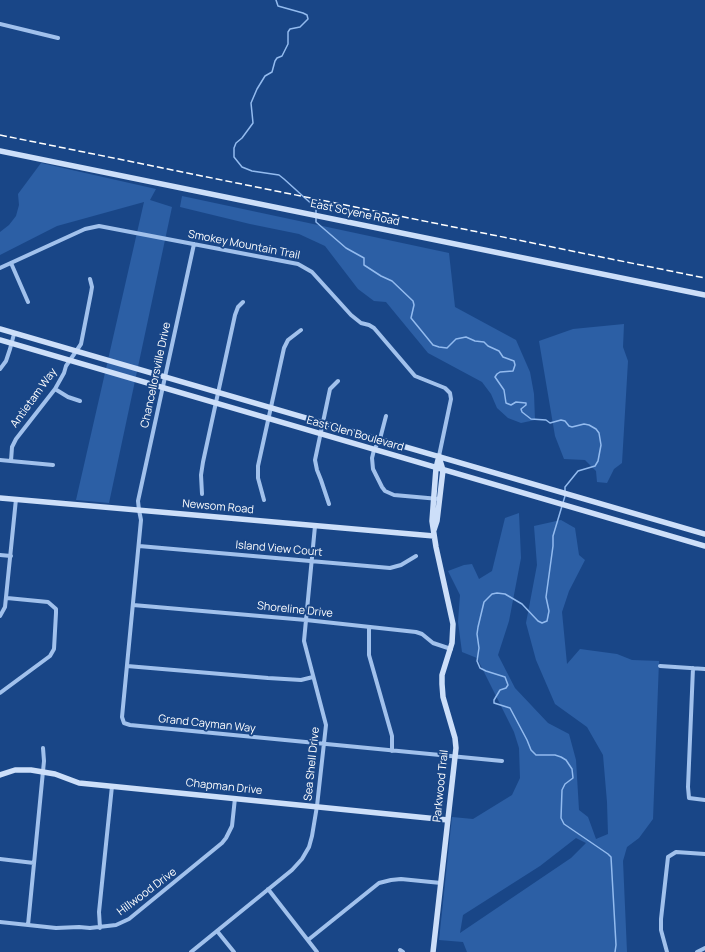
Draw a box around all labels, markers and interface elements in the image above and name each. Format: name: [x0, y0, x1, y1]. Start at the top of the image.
street label: East Scyene Road: [309, 197, 401, 229]
street label: Smokey Mountain Trail: [187, 228, 301, 262]
street label: Chancellorsville Drive: [138, 321, 174, 429]
street label: Antietam Way: [8, 366, 60, 430]
street label: East Glen Boulevard: [305, 414, 405, 454]
street label: Newsom Road: [182, 497, 254, 517]
street label: Island View Court: [235, 539, 323, 559]
street label: Shoreline Drive: [256, 599, 334, 621]
street label: Grand Cayman Way: [158, 712, 256, 736]
street label: Sea Shell Drive: [302, 726, 322, 802]
street label: Parkwood Trail: [431, 749, 451, 823]
street label: Chapman Drive: [185, 776, 263, 798]
street label: Hillwood Drive: [115, 865, 179, 919]

